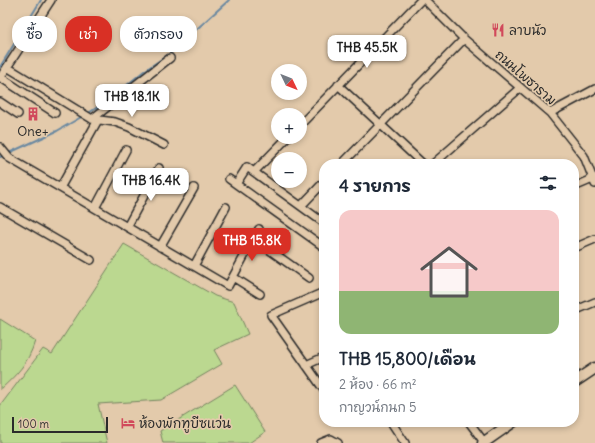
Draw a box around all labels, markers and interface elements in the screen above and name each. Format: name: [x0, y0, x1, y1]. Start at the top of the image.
chip: ซื้อ: [12, 16, 57, 52]
chip: เช่า: [65, 16, 112, 52]
chip: ตัวกรอง: [120, 16, 197, 52]
restaurant icon: ลาบนัว: [490, 22, 506, 38]
place label: ลาบนัว: [509, 22, 546, 39]
pin: THB 45.5K: [321, 35, 413, 69]
text: THB 45.5K: [337, 39, 397, 56]
street label: ถนนโพธาราม: [492, 45, 560, 109]
north arrow: [271, 64, 307, 100]
map controls: [271, 64, 307, 188]
pin: THB 18.1K: [86, 84, 178, 118]
text: THB 18.1K: [104, 88, 160, 105]
building icon: One+: [25, 106, 41, 122]
button: +: [271, 108, 307, 144]
place label: One+: [17, 123, 49, 140]
button: −: [271, 152, 307, 188]
pin: THB 16.4K: [105, 168, 197, 202]
text: THB 16.4K: [122, 172, 180, 189]
icon: filters: [537, 172, 559, 194]
text: 4 รายการ: [339, 175, 411, 197]
pin: THB 15.8K: [206, 228, 298, 262]
text: THB 15.8K: [223, 232, 281, 249]
icon: home: [413, 236, 485, 308]
text: THB 15,800/เดือน: [339, 348, 476, 370]
text: 2 ห้อง · 66 m²: [339, 376, 417, 393]
text: กาญวน์กนก 5: [339, 399, 416, 416]
scale bar: [12, 415, 108, 434]
hotel icon: ห้องพักทูบีซแว่น: [120, 415, 136, 431]
place label: ห้องพักทูบีซแว่น: [139, 415, 232, 433]
text: 100 m: [18, 417, 49, 431]

